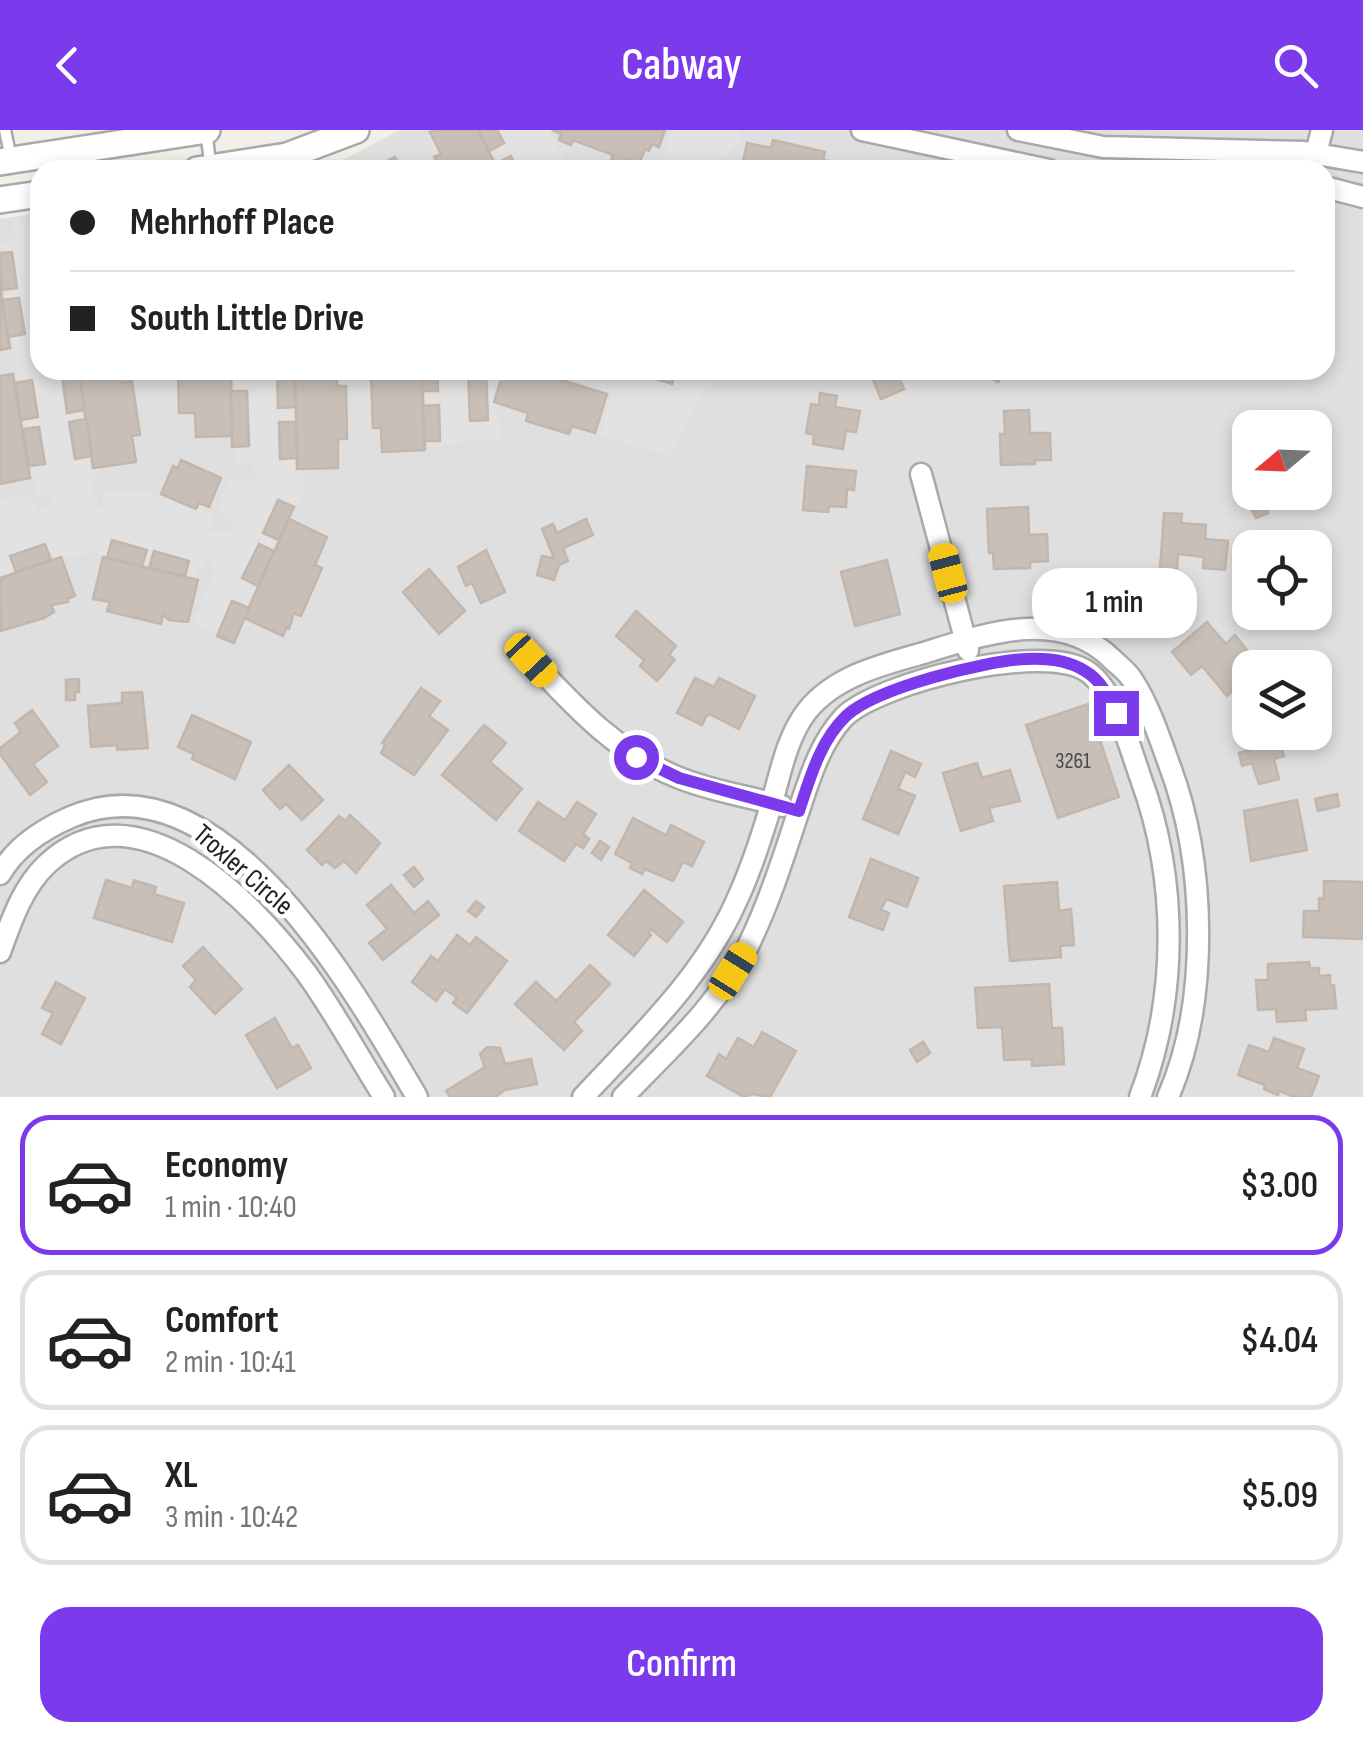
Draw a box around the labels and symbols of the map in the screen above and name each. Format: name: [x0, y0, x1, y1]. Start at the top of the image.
north arrow: [1232, 410, 1332, 510]
car: [926, 540, 970, 606]
callout: 1 min: [1034, 568, 1198, 638]
car: [500, 628, 562, 692]
route end: [1094, 691, 1139, 736]
route start: [614, 735, 659, 780]
house number: 3261: [1055, 748, 1091, 775]
street label: Troxler Circle: [186, 818, 300, 922]
car: [704, 938, 762, 1004]

